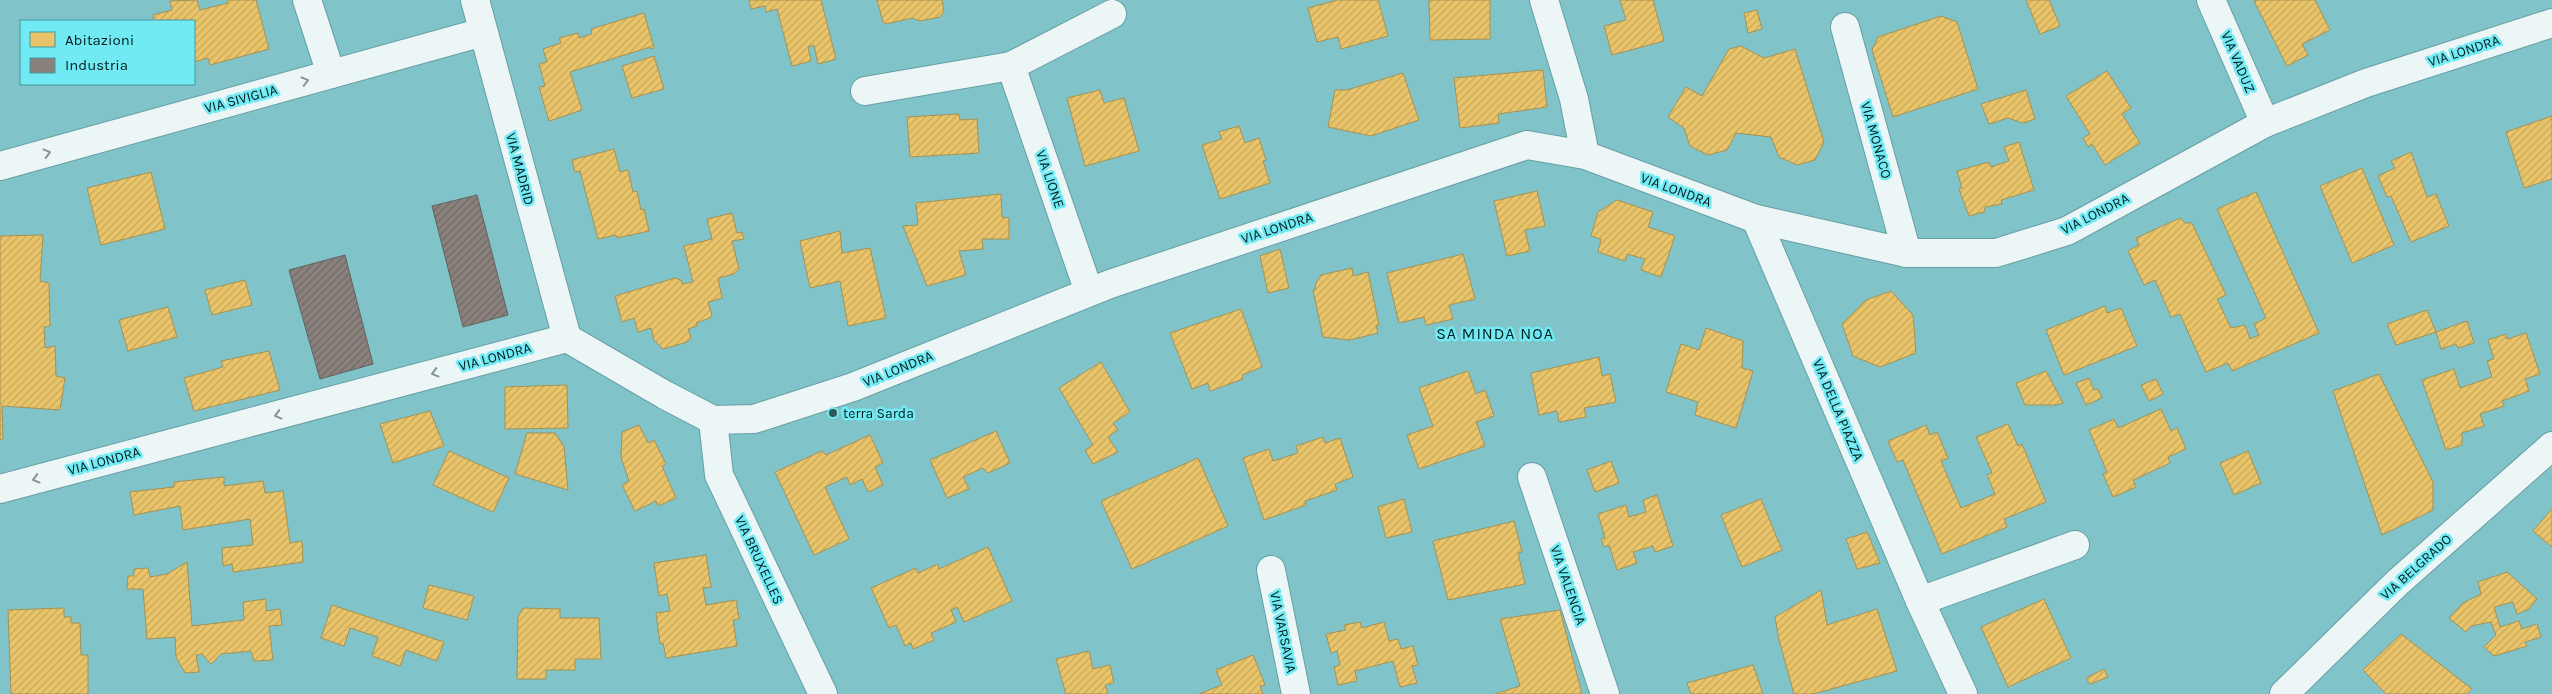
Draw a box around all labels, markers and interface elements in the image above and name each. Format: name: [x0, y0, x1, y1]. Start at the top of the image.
legend: [20, 20, 195, 85]
street label: VIA VADUZ: [2217, 29, 2259, 95]
text: Abitazioni: [65, 31, 134, 49]
street label: VIA LONDRA: [2426, 31, 2502, 71]
text: Industria: [65, 56, 128, 74]
one-way arrow: [300, 77, 308, 87]
street label: VIA SIVIGLIA: [203, 81, 279, 117]
street label: VIA MONACO: [1857, 100, 1895, 180]
street label: VIA MADRID: [502, 131, 538, 207]
one-way arrow: [42, 148, 51, 158]
street label: VIA LIONE: [1032, 148, 1068, 210]
street label: VIA LONDRA: [1638, 169, 1714, 211]
street label: VIA LONDRA: [2058, 190, 2132, 238]
street label: VIA LONDRA: [1239, 208, 1315, 248]
district label: SA MINDA NOA: [1436, 324, 1554, 343]
street label: VIA LONDRA: [457, 339, 533, 375]
street label: VIA LONDRA: [860, 347, 936, 391]
street label: VIA DELLA PIAZZA: [1809, 356, 1867, 464]
one-way arrow: [430, 367, 439, 378]
place label: terra Sarda: [843, 405, 914, 422]
marker: terra Sarda: [827, 407, 839, 419]
one-way arrow: [273, 409, 282, 420]
street label: VIA LONDRA: [66, 443, 142, 479]
one-way arrow: [32, 473, 41, 484]
street label: VIA BRUXELLES: [731, 513, 787, 607]
street label: VIA BELGRADO: [2377, 531, 2455, 603]
street label: VIA VALENCIA: [1546, 543, 1590, 627]
street label: VIA VARSAVIA: [1266, 590, 1300, 674]

